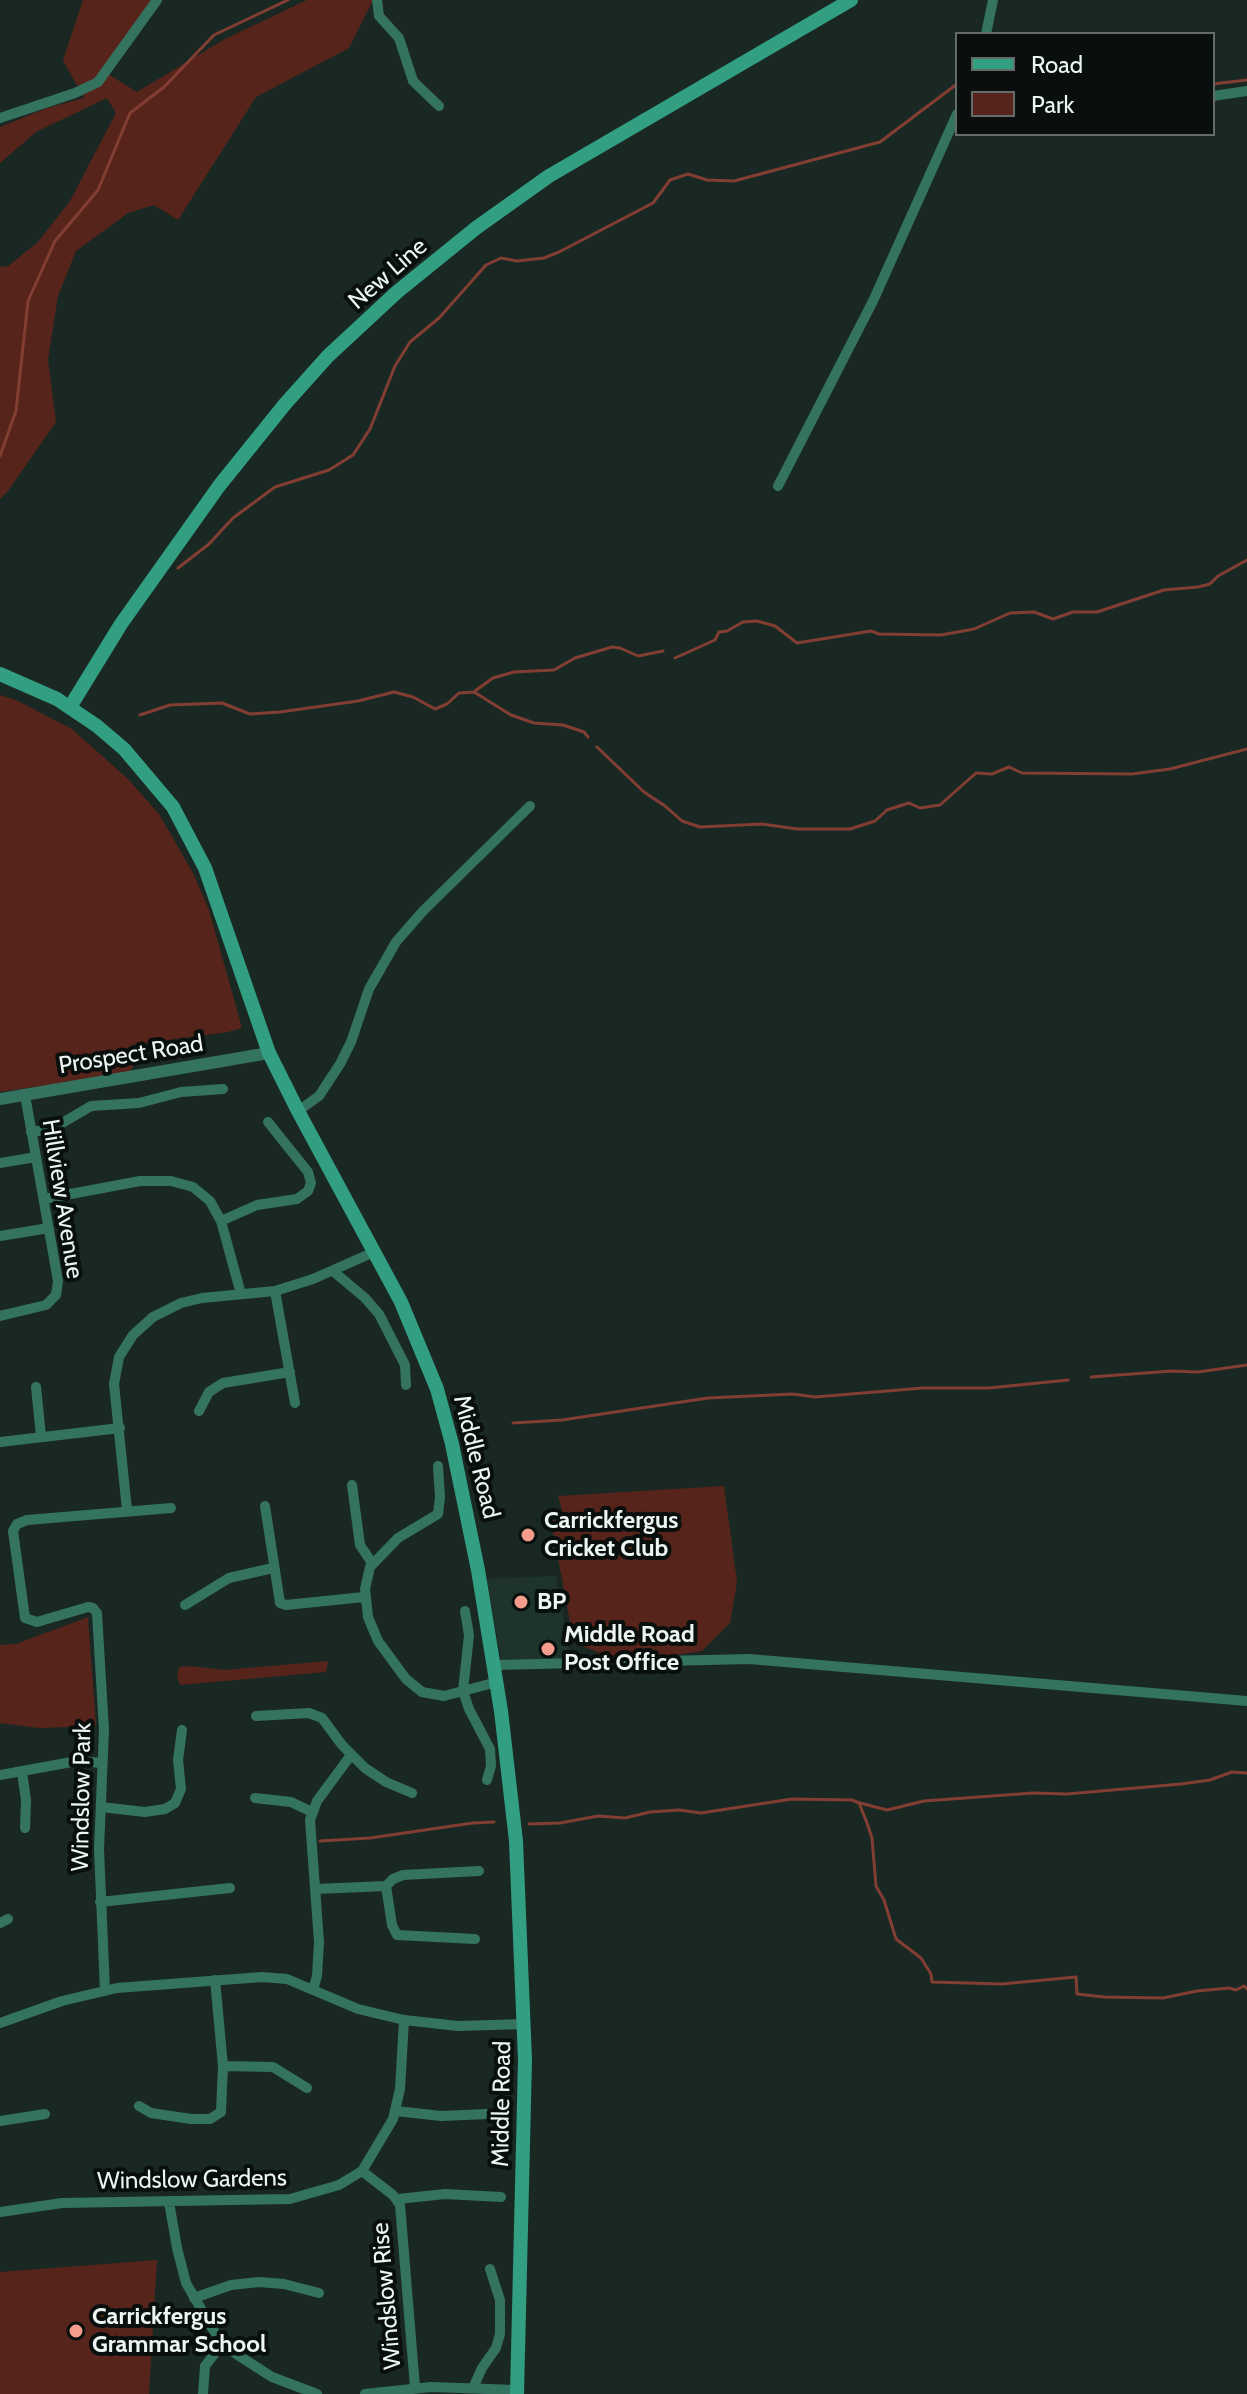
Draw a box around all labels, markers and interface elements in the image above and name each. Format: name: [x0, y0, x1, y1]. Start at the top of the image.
legend: [955, 32, 1215, 136]
text: Road: [1031, 50, 1083, 79]
text: Park: [1031, 90, 1074, 119]
street label: New Line: [343, 232, 433, 316]
street label: Prospect Road: [57, 1029, 205, 1081]
street label: Hillview Avenue: [35, 1117, 89, 1281]
street label: Middle Road: [447, 1392, 505, 1522]
place label: Carrickfergus Cricket Club: [544, 1507, 678, 1563]
marker: Carrickfergus Cricket Club: [519, 1526, 537, 1544]
place label: BP: [537, 1588, 566, 1616]
marker: BP: [512, 1593, 530, 1611]
place label: Middle Road Post Office: [564, 1621, 695, 1677]
marker: Middle Road Post Office: [539, 1640, 557, 1658]
street label: Windslow Park: [66, 1722, 98, 1872]
street label: Middle Road: [487, 2041, 517, 2167]
street label: Windslow Gardens: [97, 2164, 287, 2196]
street label: Windslow Rise: [366, 2221, 408, 2371]
place label: Carrickfergus Grammar School: [92, 2303, 266, 2359]
marker: Carrickfergus Grammar School: [67, 2322, 85, 2340]

